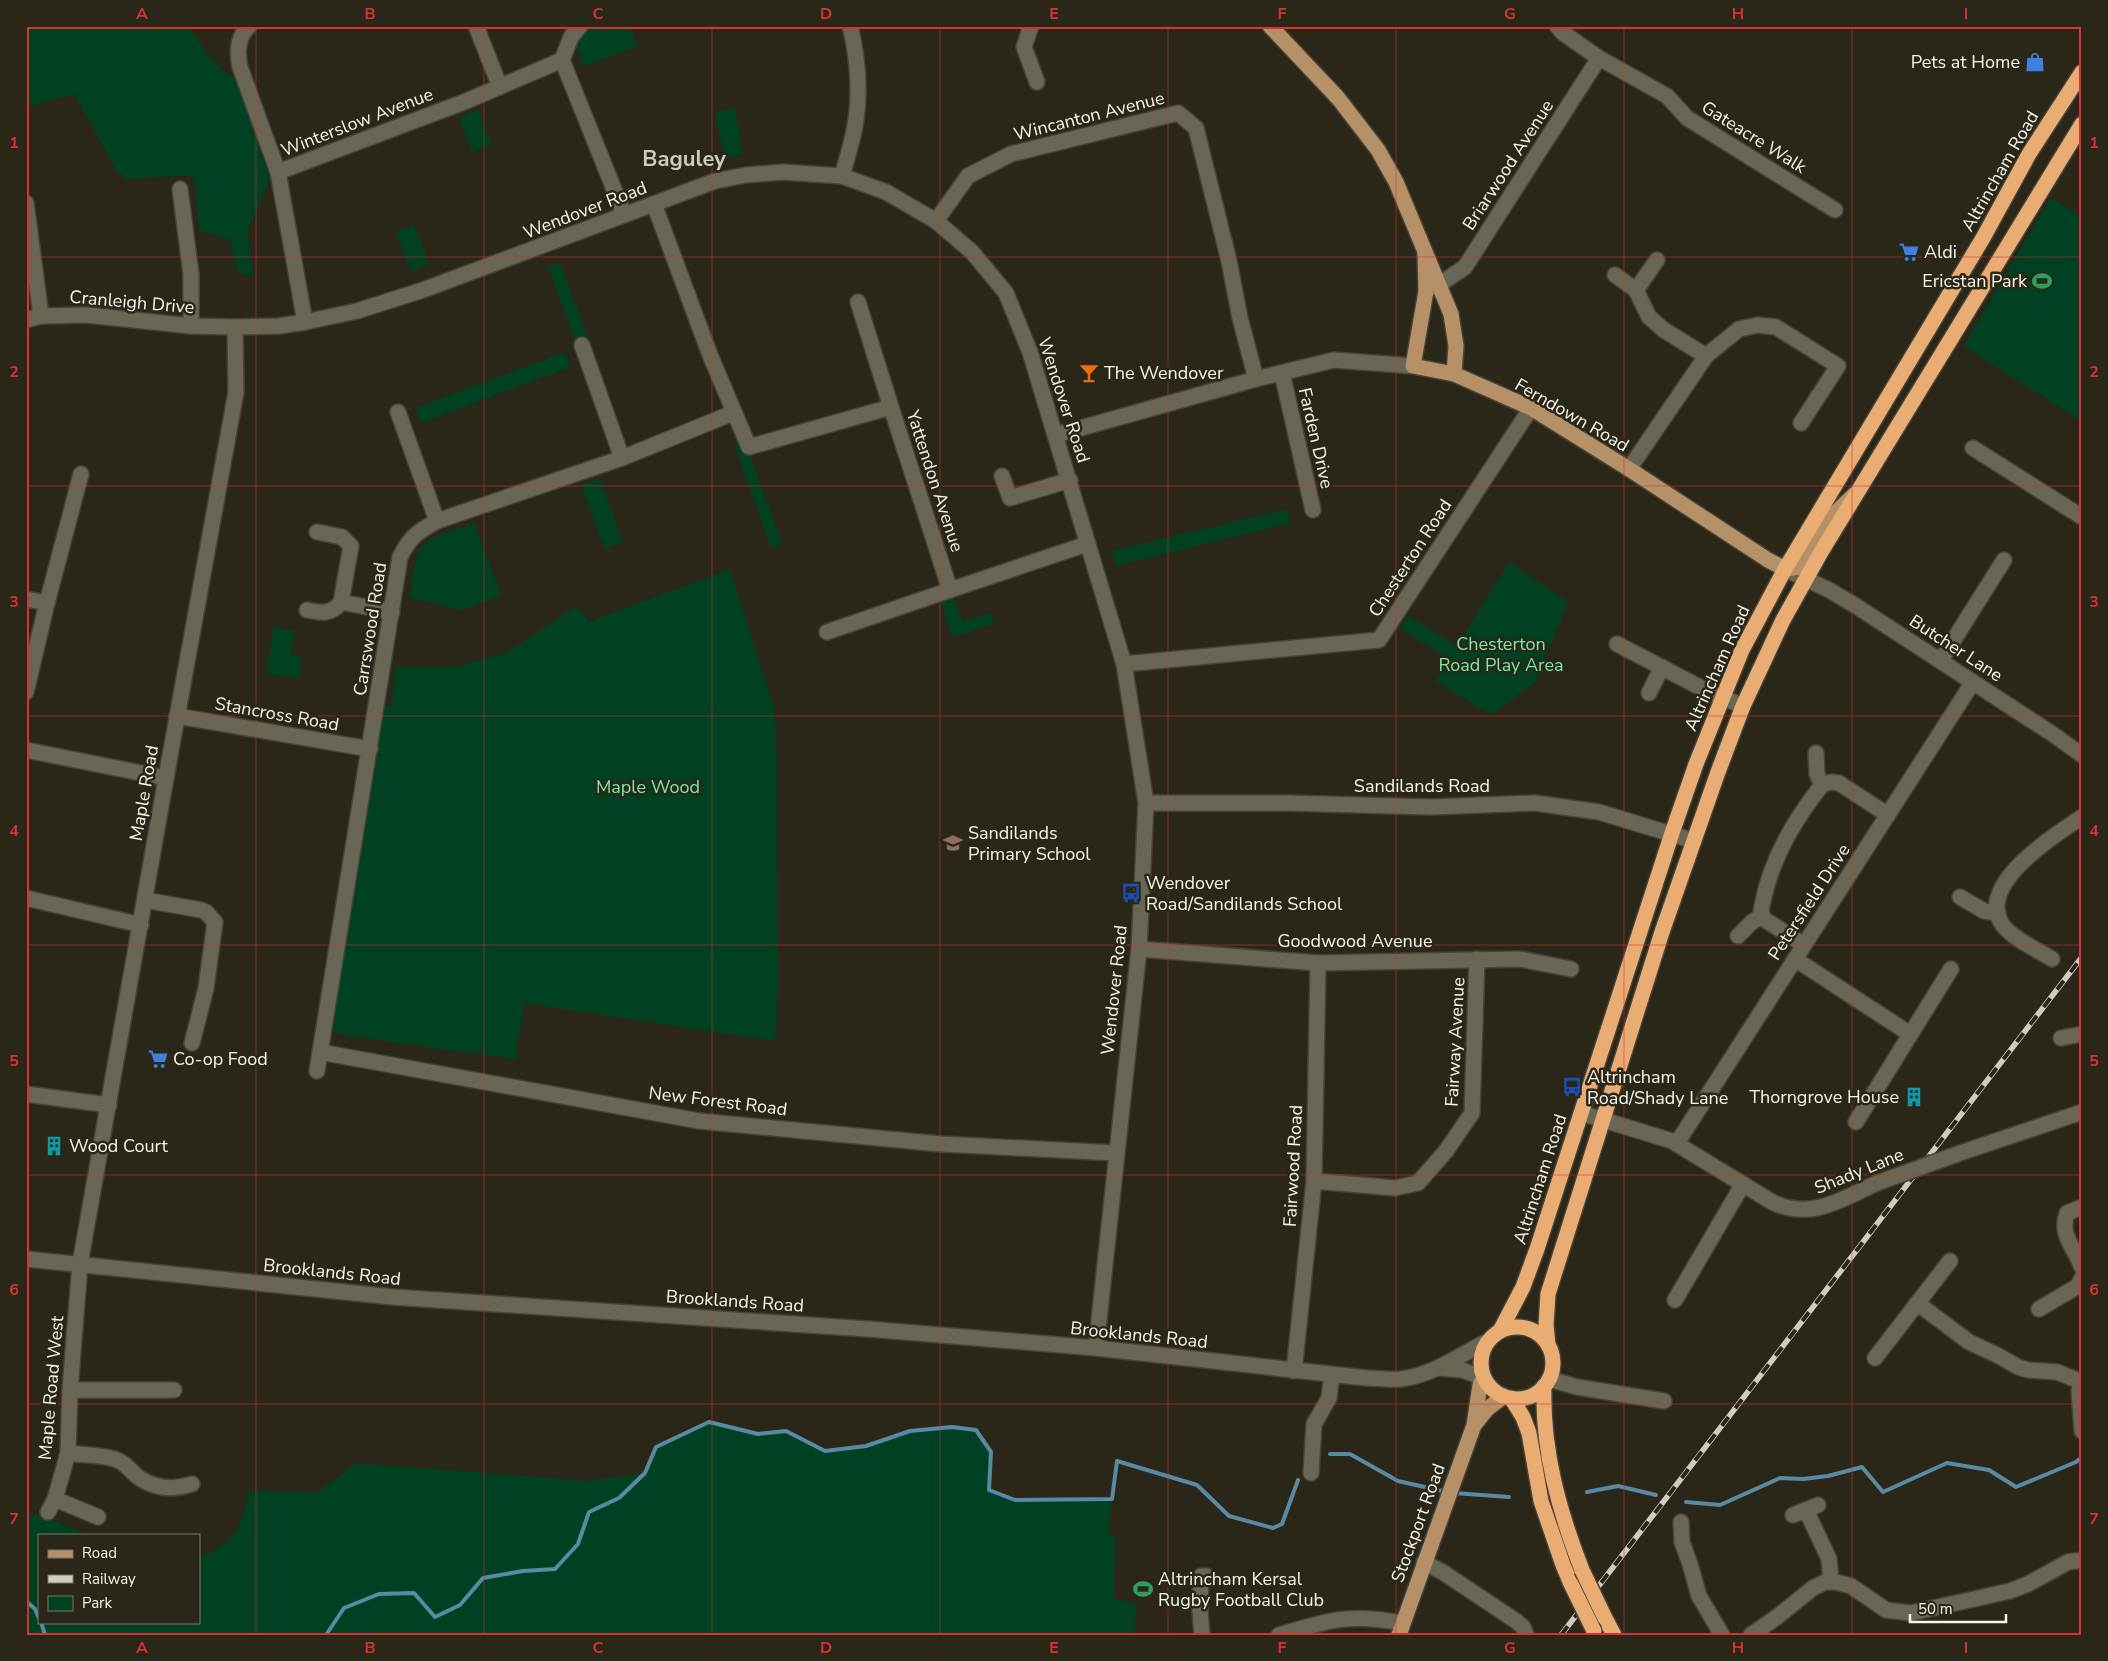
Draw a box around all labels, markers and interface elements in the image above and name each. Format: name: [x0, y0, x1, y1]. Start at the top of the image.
text: A: [136, 3, 148, 25]
text: B: [364, 3, 376, 25]
text: C: [593, 3, 604, 25]
text: D: [820, 3, 832, 25]
text: E: [1049, 3, 1059, 25]
text: F: [1278, 3, 1287, 25]
text: G: [1504, 3, 1516, 25]
text: H: [1732, 3, 1744, 25]
text: I: [1964, 3, 1968, 25]
place label: Pets at Home: [1911, 50, 2020, 74]
shop icon: Pets at Home: [2024, 51, 2046, 73]
street label: Winterslow Avenue: [277, 82, 437, 162]
street label: Wincanton Avenue: [1011, 86, 1167, 146]
street label: Briarwood Avenue: [1457, 95, 1559, 235]
street label: Gateacre Walk: [1697, 95, 1812, 179]
street label: Altrincham Road: [1956, 106, 2044, 236]
text: 1: [9, 132, 19, 154]
text: 1: [2089, 132, 2099, 154]
district label: Baguley: [642, 144, 726, 174]
street label: Wendover Road: [520, 175, 650, 245]
place label: Aldi: [1924, 240, 1957, 264]
supermarket icon: Aldi: [1898, 241, 1920, 263]
place label: Ericstan Park: [1922, 269, 2028, 293]
sports icon: Ericstan Park: [2031, 270, 2053, 292]
street label: Cranleigh Drive: [69, 285, 195, 319]
street label: Wendover Road: [1032, 334, 1096, 466]
text: 2: [9, 361, 19, 383]
place label: The Wendover: [1104, 361, 1224, 385]
text: 2: [2089, 361, 2099, 383]
bar icon: The Wendover: [1078, 362, 1100, 384]
street label: Ferndown Road: [1511, 373, 1633, 457]
street label: Farden Drive: [1293, 385, 1339, 491]
street label: Yattendon Avenue: [900, 406, 969, 555]
street label: Chesterton Road: [1363, 494, 1457, 622]
street label: Carrswood Road: [348, 561, 392, 697]
text: 3: [9, 591, 19, 613]
text: 3: [2089, 591, 2099, 613]
street label: Altrincham Road: [1678, 601, 1756, 735]
street label: Butcher Lane: [1905, 609, 2007, 687]
park label: Chesterton Road Play Area: [1438, 632, 1564, 677]
street label: Stancross Road: [213, 691, 341, 737]
street label: Maple Road: [124, 743, 164, 843]
street label: Sandilands Road: [1354, 774, 1490, 798]
park label: Maple Wood: [596, 775, 700, 799]
text: 4: [9, 820, 19, 842]
text: 4: [2089, 820, 2099, 842]
place label: Sandilands Primary School: [968, 821, 1091, 866]
school or university icon: Sandilands Primary School: [942, 832, 964, 854]
street label: Petersfield Drive: [1762, 839, 1856, 965]
place label: Wendover Road/Sandilands School: [1146, 871, 1343, 916]
bus stop icon: Wendover Road/Sandilands School: [1120, 882, 1142, 904]
street label: Wendover Road: [1095, 924, 1133, 1056]
street label: Goodwood Avenue: [1278, 929, 1432, 953]
street label: Fairway Avenue: [1440, 977, 1470, 1107]
place label: Co-op Food: [173, 1047, 268, 1071]
supermarket icon: Co-op Food: [147, 1048, 169, 1070]
text: 5: [9, 1050, 19, 1072]
text: 5: [2089, 1050, 2099, 1072]
place label: Altrincham Road/Shady Lane: [1587, 1065, 1728, 1110]
bus stop icon: Altrincham Road/Shady Lane: [1561, 1076, 1583, 1098]
street label: New Forest Road: [647, 1081, 789, 1121]
place label: Thorngrove House: [1749, 1085, 1899, 1109]
building icon: Thorngrove House: [1903, 1086, 1925, 1108]
street label: Fairwood Road: [1278, 1104, 1308, 1228]
street label: Altrincham Road: [1508, 1111, 1572, 1247]
place label: Wood Court: [69, 1134, 168, 1158]
building icon: Wood Court: [43, 1135, 65, 1157]
street label: Shady Lane: [1811, 1142, 1907, 1200]
street label: Brooklands Road: [262, 1253, 402, 1291]
text: 6: [9, 1279, 19, 1301]
text: 6: [2089, 1279, 2099, 1301]
street label: Brooklands Road: [665, 1284, 805, 1318]
street label: Maple Road West: [33, 1314, 69, 1461]
street label: Brooklands Road: [1069, 1316, 1209, 1354]
street label: Stockport Road: [1385, 1460, 1451, 1586]
text: 7: [9, 1508, 19, 1530]
text: 7: [2089, 1508, 2099, 1530]
legend: [38, 1534, 200, 1624]
text: Road: [82, 1543, 117, 1563]
place label: Altrincham Kersal Rugby Football Club: [1158, 1567, 1324, 1612]
text: Railway: [82, 1569, 136, 1589]
sports icon: Altrincham Kersal Rugby Football Club: [1132, 1578, 1154, 1600]
scale bar: [1910, 1591, 2007, 1623]
text: Park: [82, 1593, 112, 1613]
text: 50 m: [1918, 1599, 1953, 1619]
text: A: [136, 1637, 148, 1659]
text: B: [364, 1637, 376, 1659]
text: C: [593, 1637, 604, 1659]
text: D: [820, 1637, 832, 1659]
text: E: [1049, 1637, 1059, 1659]
text: F: [1278, 1637, 1287, 1659]
text: G: [1504, 1637, 1516, 1659]
text: H: [1732, 1637, 1744, 1659]
text: I: [1964, 1637, 1968, 1659]

